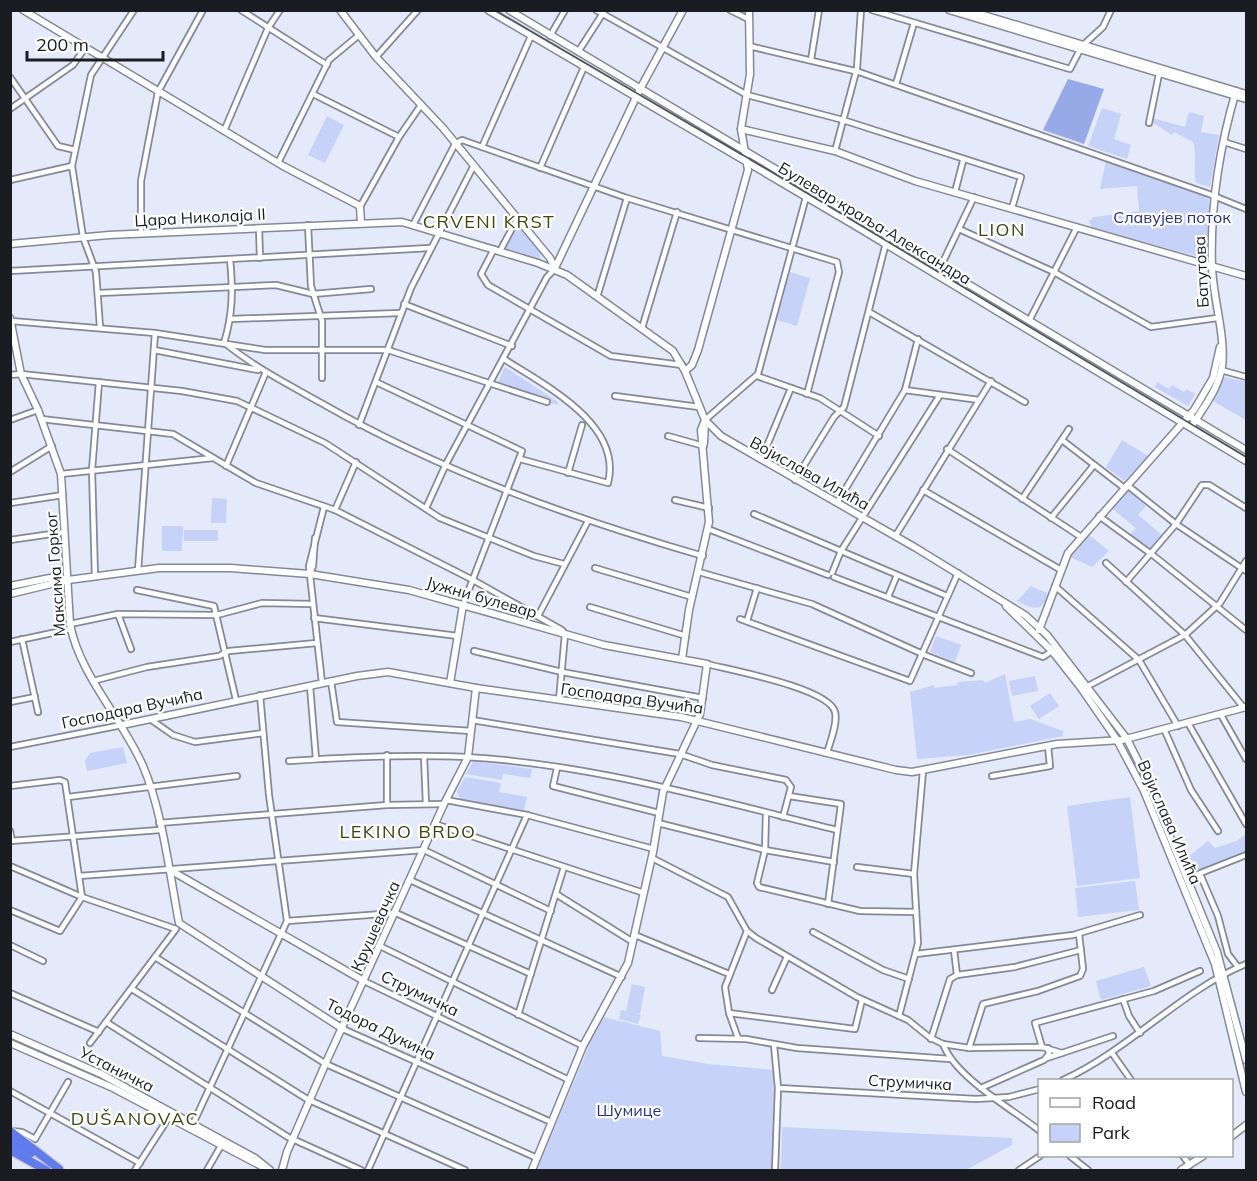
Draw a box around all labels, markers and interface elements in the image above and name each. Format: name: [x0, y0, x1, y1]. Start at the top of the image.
scale bar: [27, 24, 164, 62]
text: 200 m: [36, 33, 89, 56]
street label: Булевар краља Александра: [775, 157, 975, 289]
street label: Цара Николаја II: [134, 204, 266, 230]
park label: Славујев поток: [1113, 207, 1231, 227]
district label: CRVENI KRST: [423, 210, 555, 233]
district label: LION: [978, 218, 1026, 241]
street label: Батутова: [1189, 236, 1213, 308]
street label: Војислава Илића: [747, 432, 873, 514]
street label: Максима Горког: [41, 511, 69, 637]
street label: Јужни булевар: [424, 572, 540, 622]
street label: Господара Вучића: [559, 678, 705, 718]
street label: Господара Вучића: [60, 683, 204, 733]
street label: Војислава Илића: [1134, 757, 1206, 887]
district label: LEKINO BRDO: [339, 820, 477, 843]
street label: Крушевачка: [346, 878, 404, 974]
street label: Струмичка: [378, 966, 462, 1020]
street label: Тодора Дукина: [323, 994, 439, 1064]
street label: Устаничка: [75, 1041, 158, 1096]
street label: Струмичка: [867, 1070, 953, 1094]
legend: [1038, 1079, 1233, 1157]
text: Road: [1092, 1091, 1136, 1114]
park label: Шумице: [597, 1100, 662, 1120]
district label: DUŠANOVAC: [71, 1107, 199, 1130]
text: Park: [1092, 1121, 1131, 1144]

